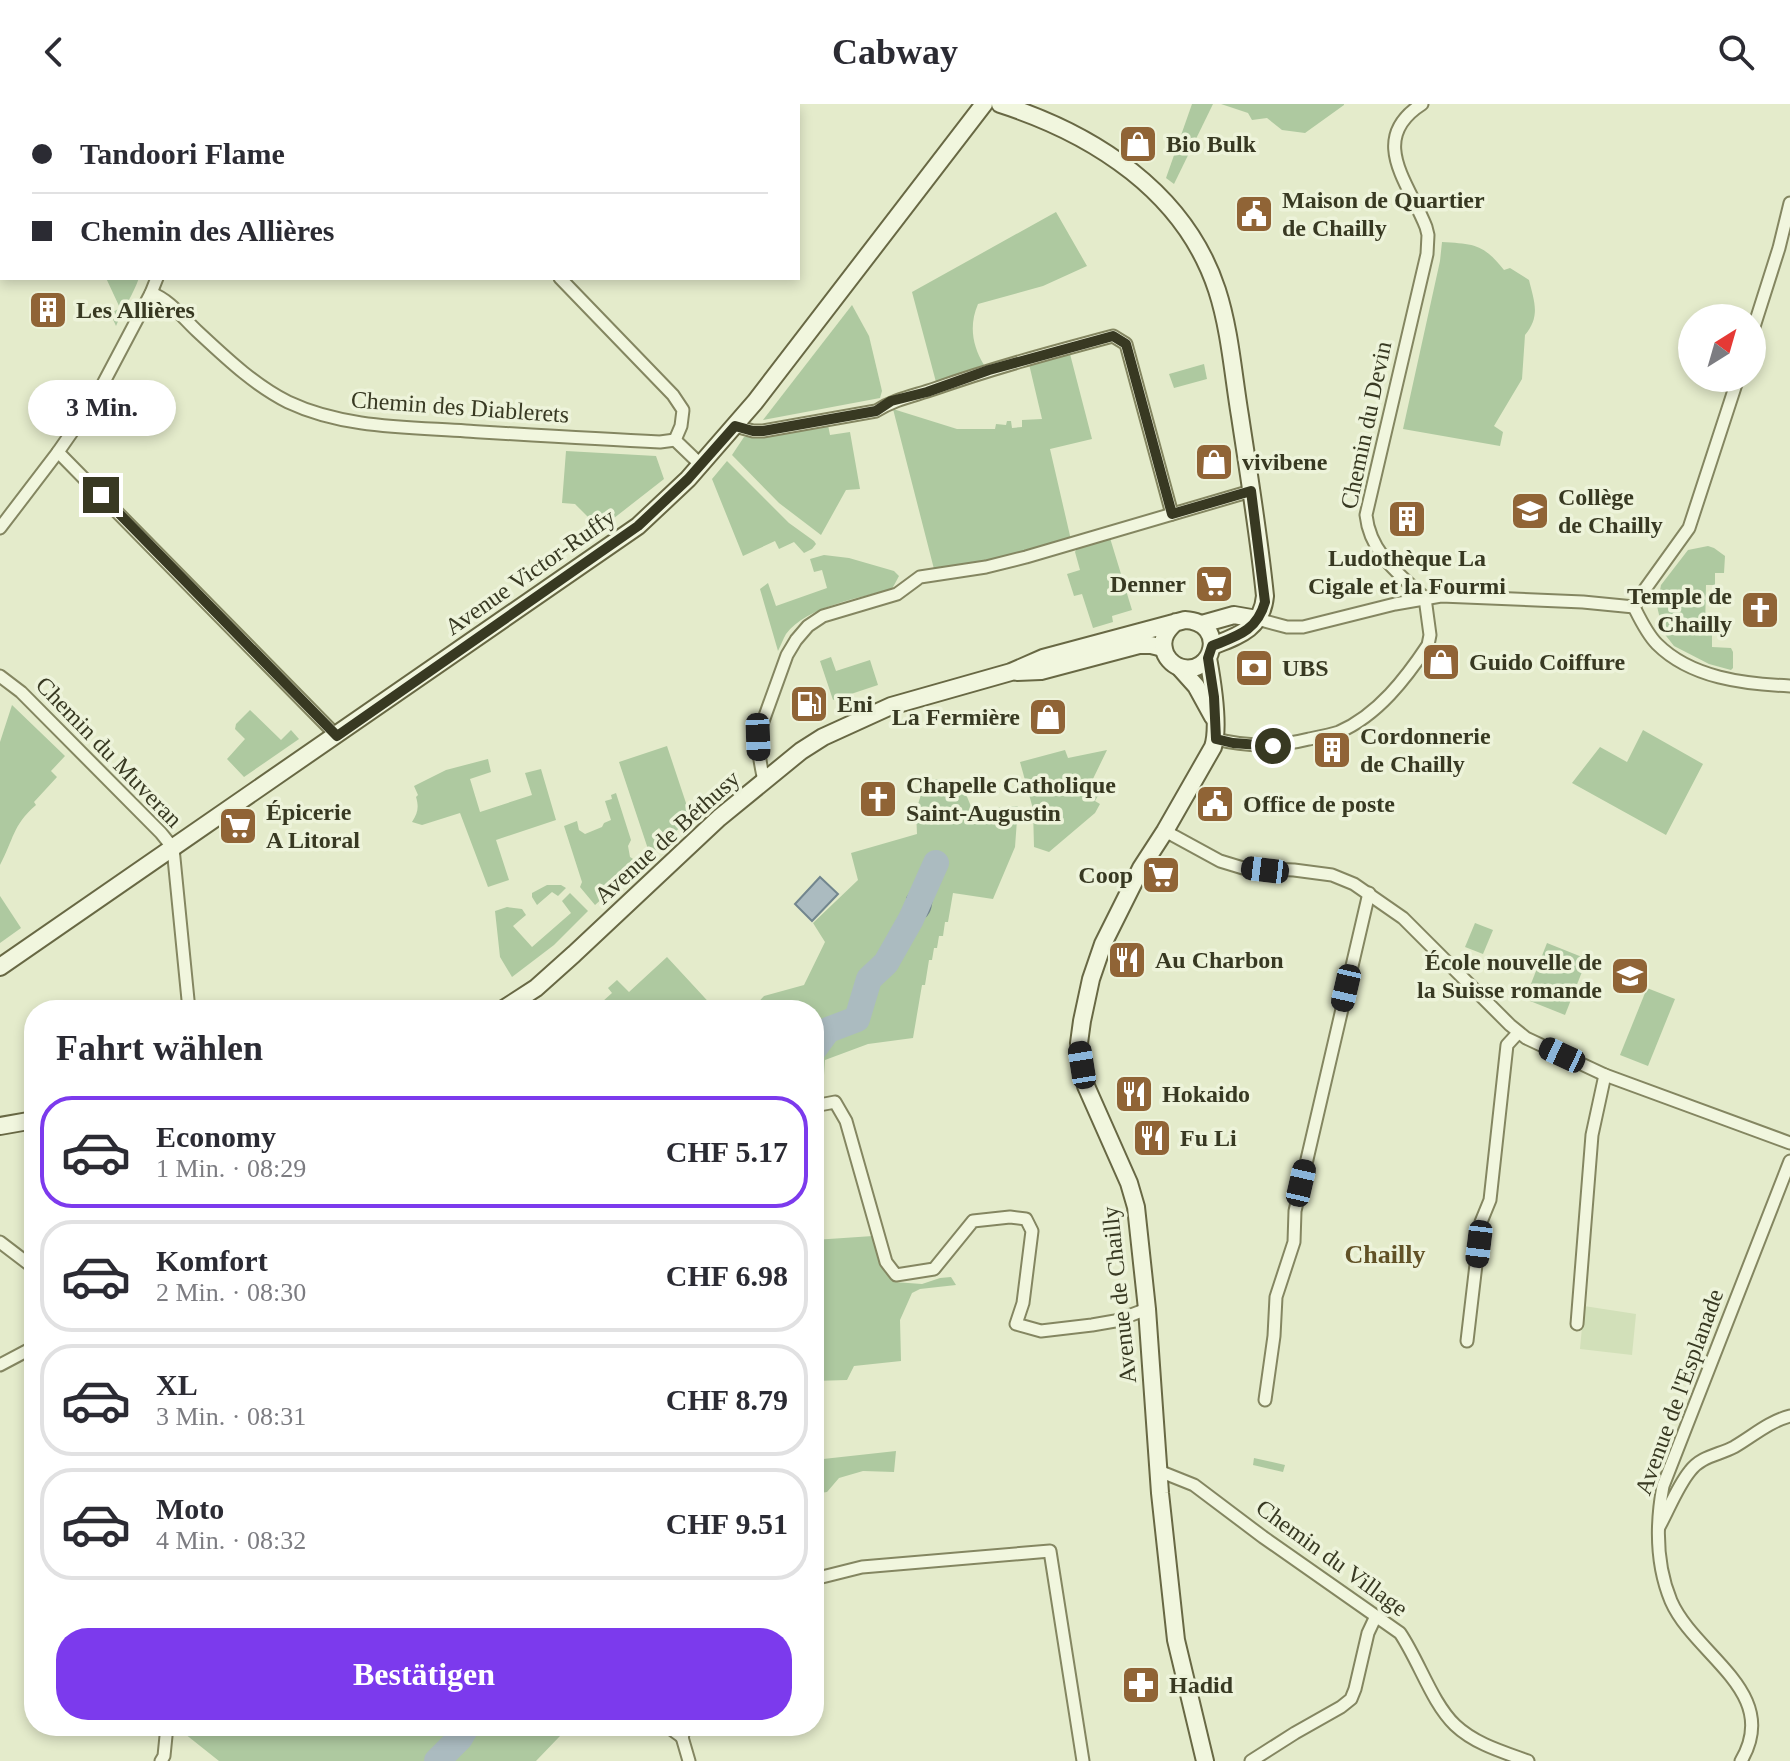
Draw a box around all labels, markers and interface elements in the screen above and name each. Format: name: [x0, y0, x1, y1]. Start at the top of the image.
icon: back: [32, 30, 76, 74]
icon: search: [1714, 30, 1758, 74]
text: Cabway: [832, 32, 958, 72]
shop icon: Bio Bulk: [1117, 123, 1159, 165]
place label: Bio Bulk: [1166, 131, 1257, 157]
text: Tandoori Flame: [80, 137, 285, 170]
place label: Maison de Quartier de Chailly: [1282, 187, 1485, 241]
public building icon: Maison de Quartier de Chailly: [1233, 193, 1275, 235]
text: Chemin des Allières: [80, 214, 334, 247]
building icon: Les Allières: [27, 289, 69, 331]
place label: Les Allières: [76, 297, 195, 323]
north arrow: [1678, 304, 1766, 392]
map controls: [1678, 304, 1766, 392]
street label: Chemin du Devin: [1336, 339, 1396, 511]
callout: 3 Min.: [27, 379, 175, 435]
street label: Chemin des Diablerets: [350, 386, 570, 428]
text: 3 Min.: [66, 393, 138, 422]
shop icon: vivibene: [1193, 441, 1235, 483]
place label: vivibene: [1242, 449, 1328, 475]
route end: [83, 477, 119, 513]
place label: Collège de Chailly: [1558, 484, 1663, 538]
school or university icon: Collège de Chailly: [1509, 490, 1551, 532]
building icon: Ludothèque La Cigale et la Fourmi: [1386, 498, 1428, 540]
street label: Avenue Victor-Ruffy: [440, 504, 620, 640]
place label: Ludothèque La Cigale et la Fourmi: [1308, 545, 1506, 599]
supermarket icon: Denner: [1193, 563, 1235, 605]
place label: Denner: [1110, 571, 1186, 597]
place label: Temple de Chailly: [1627, 583, 1732, 637]
church icon: Temple de Chailly: [1739, 589, 1781, 631]
shop icon: Guido Coiffure: [1420, 641, 1462, 683]
bank icon: UBS: [1233, 647, 1275, 689]
place label: Guido Coiffure: [1469, 649, 1626, 675]
place label: UBS: [1282, 655, 1329, 681]
street label: Chemin du Muveran: [31, 672, 187, 832]
fuel station icon: Eni: [788, 683, 830, 725]
place label: Eni: [837, 691, 873, 717]
shop icon: La Fermière: [1027, 696, 1069, 738]
place label: La Fermière: [892, 704, 1020, 730]
car: [745, 713, 771, 761]
place label: Cordonnerie de Chailly: [1360, 723, 1491, 777]
route start: [1255, 728, 1291, 764]
building icon: Cordonnerie de Chailly: [1311, 729, 1353, 771]
street label: Avenue de Béthusy: [589, 765, 745, 909]
place label: Chapelle Catholique Saint-Augustin: [906, 772, 1116, 826]
church icon: Chapelle Catholique Saint-Augustin: [857, 778, 899, 820]
public building icon: Office de poste: [1194, 783, 1236, 825]
place label: Office de poste: [1243, 791, 1395, 817]
place label: Épicerie A Litoral: [266, 799, 360, 853]
supermarket icon: Épicerie A Litoral: [217, 805, 259, 847]
supermarket icon: Coop: [1140, 854, 1182, 896]
car: [1240, 855, 1290, 885]
place label: Coop: [1078, 862, 1133, 888]
restaurant icon: Au Charbon: [1106, 939, 1148, 981]
place label: Au Charbon: [1155, 947, 1284, 973]
place label: École nouvelle de la Suisse romande: [1417, 949, 1602, 1003]
school or university icon: École nouvelle de la Suisse romande: [1609, 955, 1651, 997]
car: [1329, 962, 1363, 1014]
text: Fahrt wählen: [56, 1028, 263, 1068]
car: [1535, 1034, 1589, 1076]
car: [1066, 1039, 1098, 1091]
restaurant icon: Hokaido: [1113, 1073, 1155, 1115]
place label: Hokaido: [1162, 1081, 1250, 1107]
icon: car: [60, 1116, 132, 1188]
restaurant icon: Fu Li: [1131, 1117, 1173, 1159]
text: Economy: [156, 1120, 276, 1153]
place label: Fu Li: [1180, 1125, 1237, 1151]
text: CHF 5.17: [666, 1135, 788, 1168]
text: 1 Min. · 08:29: [156, 1154, 306, 1183]
car: [1284, 1157, 1318, 1209]
street label: Avenue de Chailly: [1097, 1205, 1141, 1385]
car: [1464, 1219, 1494, 1269]
icon: car: [60, 1240, 132, 1312]
district label: Chailly: [1345, 1240, 1425, 1269]
text: Komfort: [156, 1244, 268, 1277]
text: CHF 6.98: [666, 1259, 788, 1292]
text: 2 Min. · 08:30: [156, 1278, 306, 1307]
street label: Avenue de l'Esplanade: [1630, 1286, 1728, 1498]
icon: car: [60, 1364, 132, 1436]
text: XL: [156, 1368, 198, 1401]
text: CHF 8.79: [666, 1383, 788, 1416]
text: 3 Min. · 08:31: [156, 1402, 306, 1431]
icon: car: [60, 1488, 132, 1560]
text: Moto: [156, 1492, 224, 1525]
street label: Chemin du Village: [1251, 1494, 1413, 1622]
text: CHF 9.51: [666, 1507, 788, 1540]
text: 4 Min. · 08:32: [156, 1526, 306, 1555]
button: Bestätigen: [56, 1628, 792, 1720]
pharmacy icon: Hadid: [1120, 1664, 1162, 1706]
place label: Hadid: [1169, 1672, 1234, 1698]

